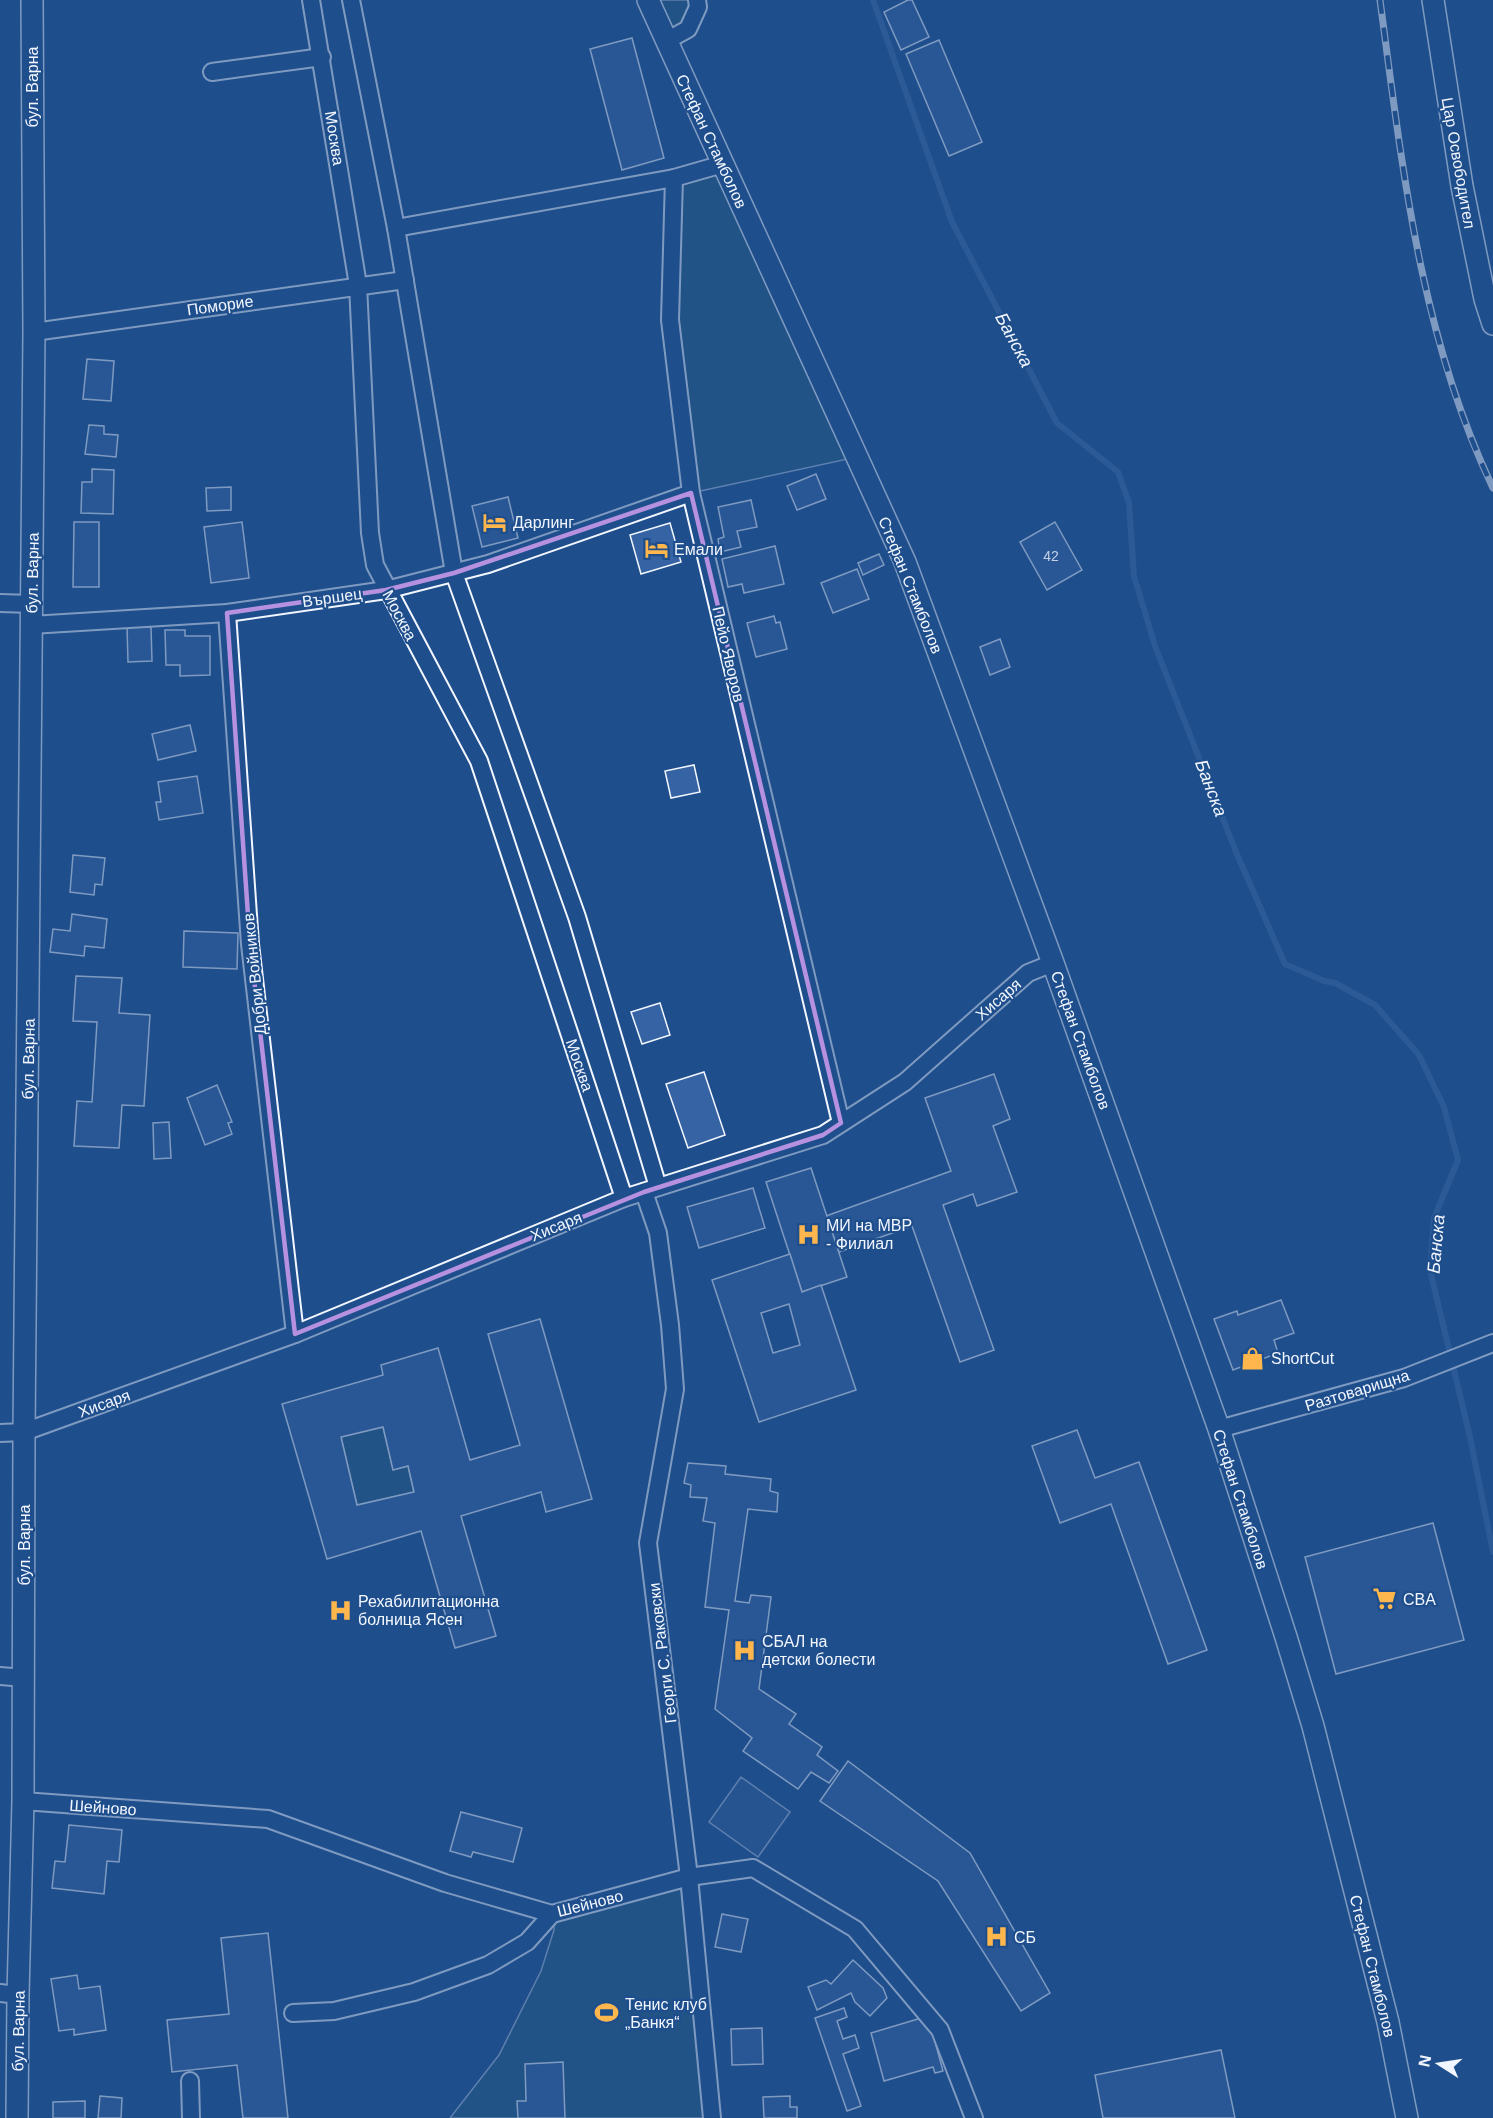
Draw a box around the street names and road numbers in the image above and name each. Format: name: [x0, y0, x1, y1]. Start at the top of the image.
street label: бул. Варна: [24, 46, 41, 127]
street label: Стефан Стамболов: [673, 71, 750, 211]
street label: Цар Освободител: [1439, 96, 1478, 230]
street label: Москва: [322, 110, 347, 166]
street label: Поморие: [186, 292, 255, 319]
street label: Стефан Стамболов: [875, 514, 946, 656]
street label: бул. Варна: [23, 532, 42, 614]
street label: Вършец: [301, 585, 363, 610]
street label: Москва: [379, 587, 420, 643]
street label: Пейо Яворов: [709, 605, 748, 704]
street label: Добри Войников: [240, 912, 269, 1036]
street label: Стефан Стамболов: [1048, 969, 1113, 1112]
street label: Хисаря: [972, 975, 1024, 1023]
street label: бул. Варна: [19, 1018, 38, 1100]
street label: Москва: [563, 1037, 596, 1094]
street label: Хисаря: [528, 1208, 584, 1244]
street label: Разтоварищна: [1303, 1367, 1411, 1414]
street label: Хисаря: [76, 1386, 132, 1421]
street label: Стефан Стамболов: [1210, 1427, 1271, 1571]
street label: бул. Варна: [16, 1504, 33, 1585]
street label: Георги С. Раковски: [645, 1582, 680, 1724]
street label: Шейново: [69, 1797, 137, 1818]
street label: Шейново: [555, 1887, 625, 1920]
street label: Стефан Стамболов: [1347, 1893, 1398, 2039]
street label: бул. Варна: [9, 1990, 28, 2072]

